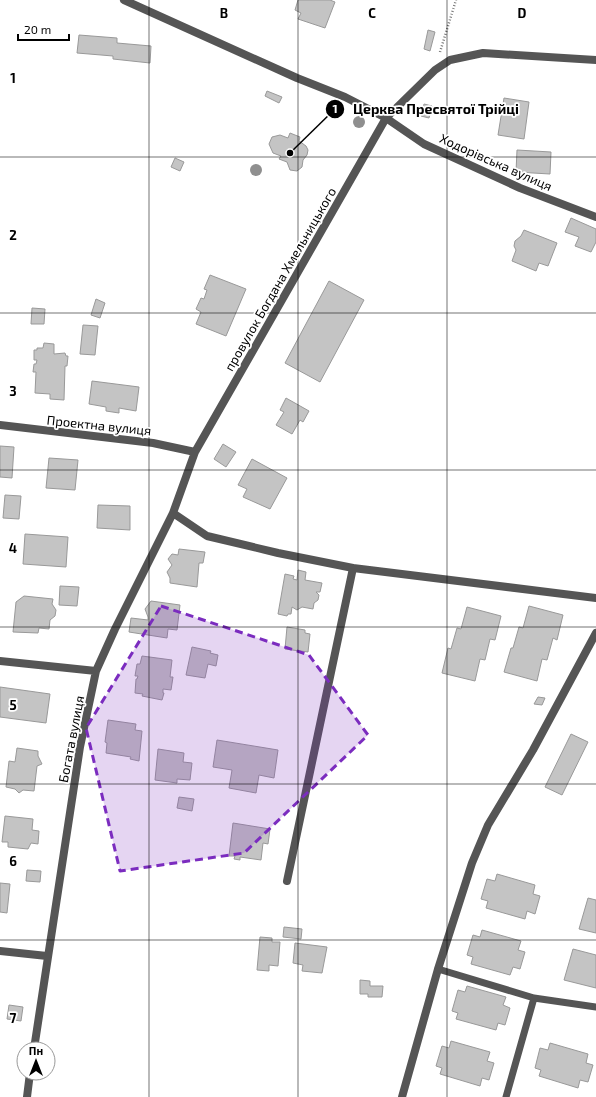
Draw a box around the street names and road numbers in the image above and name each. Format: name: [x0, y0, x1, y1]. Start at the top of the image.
street label: Ходорівська вулиця: [437, 130, 555, 194]
street label: провулок Богдана Хмельницького: [221, 184, 339, 374]
street label: Проектна вулиця: [46, 412, 152, 438]
street label: Богата вулиця: [55, 694, 87, 784]

